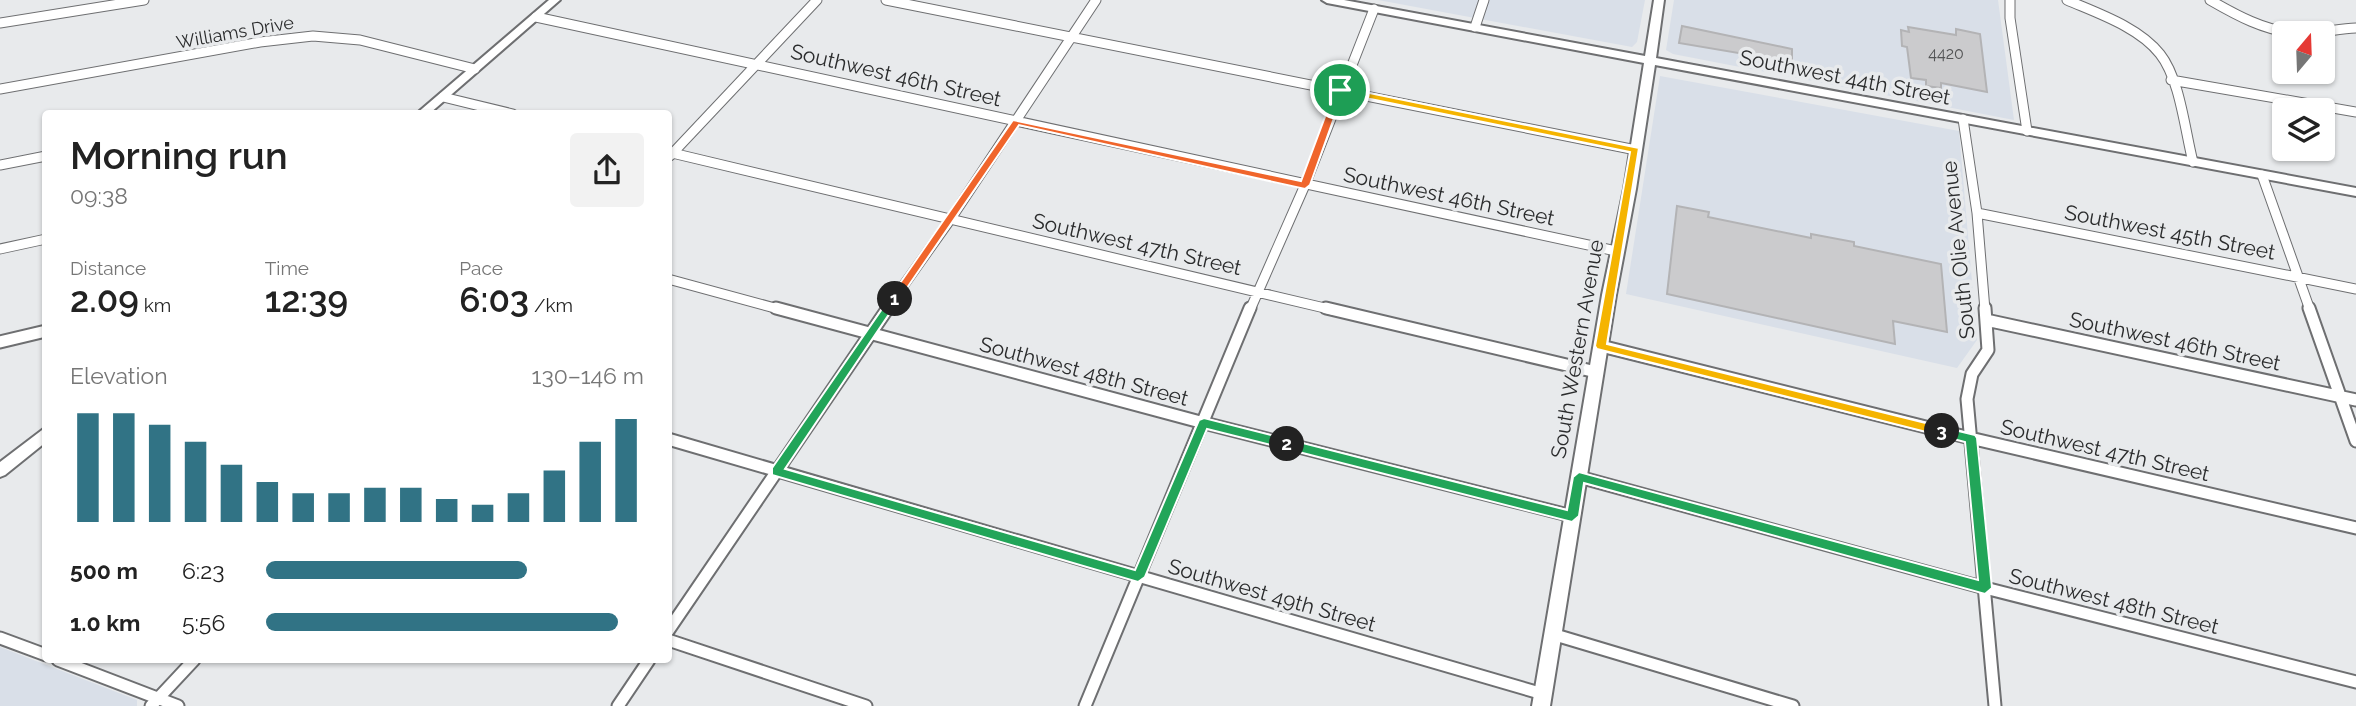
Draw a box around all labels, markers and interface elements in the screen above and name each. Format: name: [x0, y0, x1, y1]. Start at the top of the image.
street label: Williams Drive: [175, 11, 296, 53]
north arrow: [2272, 21, 2334, 84]
map controls: [2272, 21, 2335, 161]
street label: Southwest 46th Street: [788, 39, 1004, 111]
street label: Southwest 44th Street: [1738, 44, 1952, 110]
house number: 4420: [1928, 44, 1964, 63]
pin: [1310, 60, 1370, 120]
icon: arrive: [1321, 71, 1359, 109]
button: layers: [2272, 98, 2335, 161]
text: Morning run: [70, 133, 288, 178]
button: share: [570, 133, 644, 207]
street label: South Olie Avenue: [1936, 160, 1980, 340]
street label: Southwest 46th Street: [1341, 161, 1557, 231]
text: 09:38: [70, 182, 128, 209]
street label: Southwest 45th Street: [2063, 199, 2277, 265]
street label: Southwest 47th Street: [1030, 208, 1244, 280]
street label: South Western Avenue: [1545, 238, 1609, 460]
text: Distance: [70, 257, 146, 279]
text: Time: [265, 257, 309, 279]
text: Pace: [459, 257, 503, 279]
text: 2.09: [70, 279, 139, 320]
text: 12:39: [265, 279, 348, 320]
text: 6:03: [459, 279, 529, 320]
pin: 1: [878, 282, 912, 316]
text: 1: [890, 287, 899, 309]
text: km: [139, 294, 171, 316]
text: /km: [529, 294, 573, 316]
street label: Southwest 46th Street: [2067, 306, 2283, 376]
street label: Southwest 48th Street: [977, 331, 1191, 411]
text: Elevation: [70, 362, 168, 389]
text: 130–146 m: [532, 362, 644, 389]
pin: 3: [1924, 414, 1960, 448]
street label: Southwest 47th Street: [1998, 414, 2212, 486]
text: 3: [1936, 419, 1947, 441]
pin: 2: [1270, 426, 1304, 462]
text: 2: [1281, 432, 1292, 454]
street label: Southwest 49th Street: [1165, 553, 1379, 637]
text: 500 m: [70, 557, 138, 584]
text: 6:23: [182, 557, 224, 584]
street label: Southwest 48th Street: [2007, 563, 2221, 639]
text: 1.0 km: [70, 609, 140, 636]
text: 5:56: [182, 609, 225, 636]

